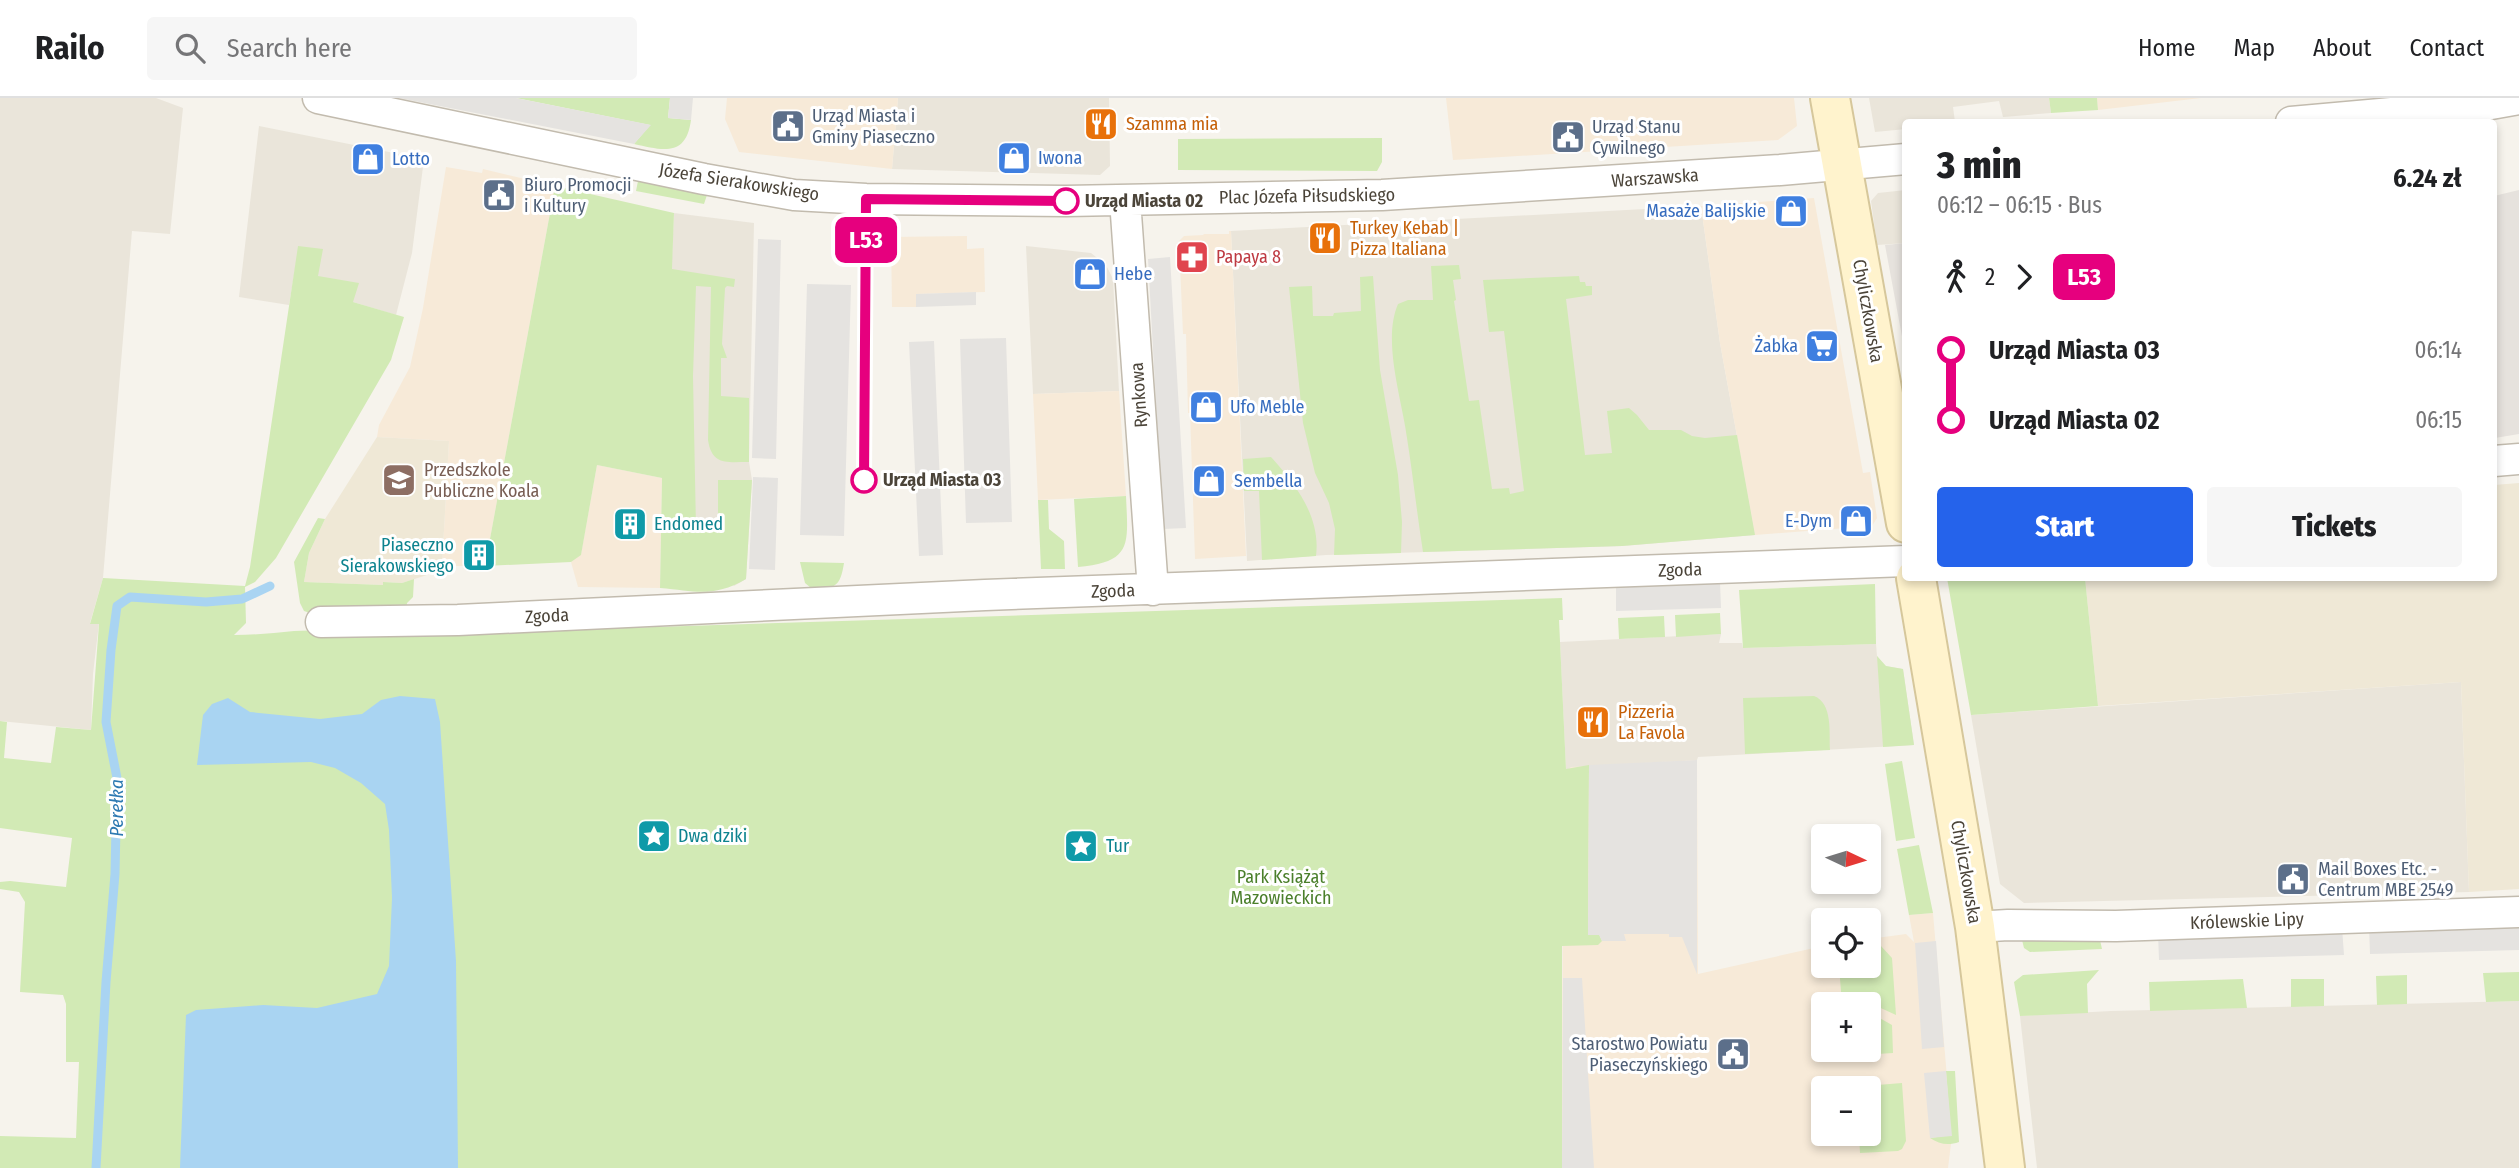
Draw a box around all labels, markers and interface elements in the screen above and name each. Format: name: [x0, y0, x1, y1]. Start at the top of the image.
search box: [147, 17, 637, 80]
text: Railo: [35, 28, 105, 68]
icon: search: [171, 29, 209, 67]
text: Search here: [227, 33, 352, 64]
text: Home: [2138, 34, 2195, 62]
text: Map: [2233, 34, 2275, 62]
text: About: [2313, 34, 2371, 62]
text: Contact: [2409, 34, 2484, 62]
place label: Urząd Miasta i Gminy Piaseczno: [812, 105, 935, 148]
restaurant icon: Szamma mia: [1082, 105, 1120, 143]
public building icon: Urząd Miasta i Gminy Piaseczno: [769, 107, 807, 145]
place label: Szamma mia: [1126, 113, 1219, 135]
place label: Urząd Stanu Cywilnego: [1592, 116, 1681, 159]
public building icon: Urząd Stanu Cywilnego: [1549, 118, 1587, 156]
shop icon: Iwona: [995, 139, 1033, 177]
shop icon: Lotto: [349, 140, 387, 178]
text: 3 min: [1937, 142, 2021, 188]
place label: Iwona: [1038, 147, 1082, 169]
place label: Lotto: [392, 148, 430, 170]
street label: Józefa Sierakowskiego: [657, 158, 821, 206]
text: 6.24 zł: [2393, 163, 2462, 194]
street label: Warszawska: [1611, 164, 1700, 192]
place label: Biuro Promocji i Kultury: [524, 174, 632, 217]
public building icon: Biuro Promocji i Kultury: [480, 176, 518, 214]
street label: Plac Józefa Piłsudskiego: [1219, 183, 1395, 209]
marker: Urząd Miasta 02: [1053, 188, 1079, 214]
place label: Urząd Miasta 02: [1085, 190, 1203, 212]
text: 06:12 – 06:15 · Bus: [1937, 191, 2102, 219]
shop icon: Masaże Balijskie: [1772, 192, 1810, 230]
place label: Masaże Balijskie: [1646, 200, 1766, 222]
line badge: L53: [826, 217, 906, 263]
place label: Turkey Kebab | Pizza Italiana: [1350, 217, 1459, 260]
restaurant icon: Turkey Kebab | Pizza Italiana: [1306, 219, 1344, 257]
text: L53: [849, 226, 883, 254]
pharmacy icon: Papaya 8: [1173, 238, 1211, 276]
place label: Papaya 8: [1216, 246, 1281, 268]
shop icon: Hebe: [1071, 255, 1109, 293]
street label: Chyliczkowska: [1848, 258, 1888, 365]
icon: walk: [1937, 258, 1975, 296]
icon: forward: [2005, 258, 2043, 296]
place label: Hebe: [1114, 263, 1152, 285]
text: 2: [1985, 263, 1995, 291]
text: L53: [2067, 263, 2101, 291]
supermarket icon: Żabka: [1803, 327, 1841, 365]
place label: Żabka: [1754, 335, 1798, 357]
text: Urząd Miasta 03: [1989, 335, 2160, 366]
text: 06:14: [2415, 336, 2462, 364]
street label: Rynkowa: [1126, 361, 1152, 428]
shop icon: Ufo Meble: [1187, 388, 1225, 426]
place label: Ufo Meble: [1230, 396, 1305, 418]
text: Urząd Miasta 02: [1989, 405, 2159, 436]
text: 06:15: [2415, 406, 2462, 434]
place label: Przedszkole Publiczne Koala: [424, 459, 540, 502]
school or university icon: Przedszkole Publiczne Koala: [380, 461, 418, 499]
shop icon: Sembella: [1190, 462, 1228, 500]
marker: Urząd Miasta 03: [851, 467, 877, 493]
place label: Urząd Miasta 03: [883, 469, 1002, 491]
place label: Sembella: [1234, 470, 1303, 492]
button: Start: [1937, 487, 2193, 567]
button: Tickets: [2207, 487, 2462, 567]
shop icon: E-Dym: [1837, 502, 1875, 540]
building icon: Endomed: [611, 505, 649, 543]
place label: E-Dym: [1785, 510, 1832, 532]
place label: Endomed: [654, 513, 723, 535]
place label: Piaseczno Sierakowskiego: [340, 534, 454, 577]
building icon: Piaseczno Sierakowskiego: [460, 536, 498, 574]
street label: Zgoda: [1658, 558, 1703, 582]
street label: Zgoda: [1091, 579, 1136, 603]
street label: Zgoda: [524, 604, 570, 628]
place label: Pizzeria La Favola: [1618, 701, 1685, 744]
restaurant icon: Pizzeria La Favola: [1574, 703, 1612, 741]
water label: Perełka: [105, 779, 128, 837]
place icon: Dwa dziki: [635, 817, 673, 855]
street label: Chyliczkowska: [1946, 819, 1986, 926]
north arrow: [1811, 824, 1881, 894]
map controls: [1811, 824, 1881, 1146]
place label: Dwa dziki: [678, 825, 747, 847]
place icon: Tur: [1062, 827, 1100, 865]
place label: Tur: [1106, 835, 1130, 857]
place label: Mail Boxes Etc. - Centrum MBE 2549: [2318, 858, 2453, 901]
public building icon: Mail Boxes Etc. - Centrum MBE 2549: [2274, 860, 2312, 898]
park label: Park Książąt Mazowieckich: [1230, 866, 1332, 909]
button: locate: [1811, 908, 1881, 978]
street label: Królewskie Lipy: [2190, 908, 2304, 934]
button: +: [1811, 992, 1881, 1062]
place label: Starostwo Powiatu Piaseczyńskiego: [1571, 1033, 1708, 1076]
public building icon: Starostwo Powiatu Piaseczyńskiego: [1714, 1035, 1752, 1073]
button: −: [1811, 1076, 1881, 1146]

